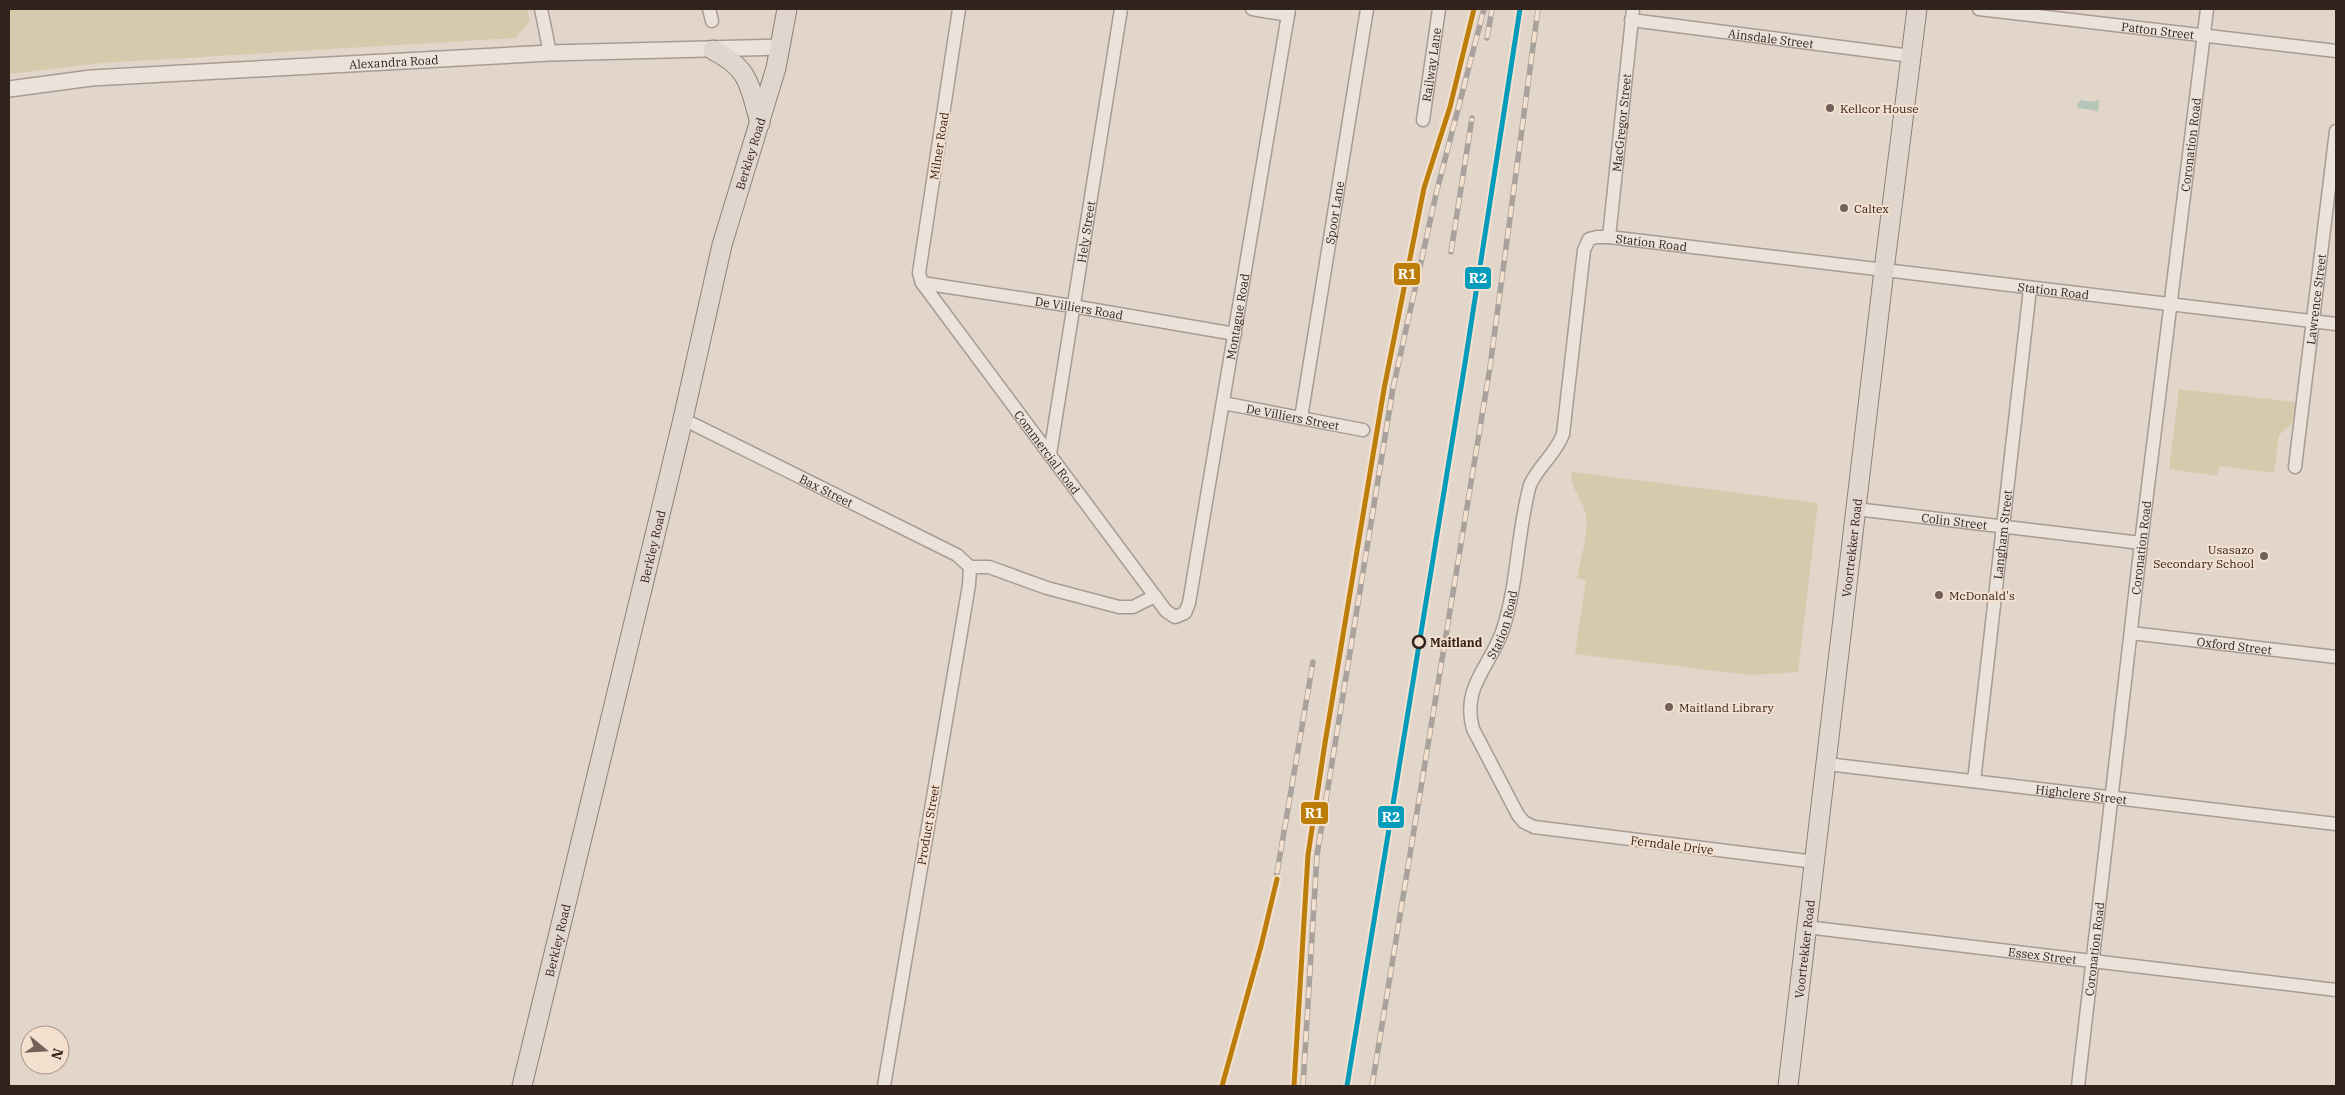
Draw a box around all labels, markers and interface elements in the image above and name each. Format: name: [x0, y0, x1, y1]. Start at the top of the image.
street label: Patton Street: [2121, 18, 2195, 42]
street label: Ainsdale Street: [1727, 25, 1814, 51]
street label: Railway Lane: [1418, 27, 1444, 103]
street label: Alexandra Road: [349, 52, 439, 71]
street label: MacGregor Street: [1608, 73, 1634, 173]
street label: Coronation Road: [2177, 97, 2203, 193]
place label: Kellcor House: [1840, 101, 1919, 116]
marker: Kellcor House: [1824, 102, 1836, 114]
street label: Milner Road: [926, 111, 952, 181]
street label: Berkley Road: [732, 116, 768, 192]
street label: Spoor Lane: [1322, 180, 1347, 245]
street label: Hely Street: [1073, 200, 1098, 264]
place label: Caltex: [1854, 201, 1889, 216]
marker: Caltex: [1838, 202, 1850, 214]
street label: Station Road: [1615, 230, 1688, 254]
street label: Lawrence Street: [2302, 253, 2328, 346]
line badge: R1: [1393, 262, 1421, 286]
text: R1: [1398, 265, 1416, 283]
line badge: R2: [1464, 266, 1492, 290]
text: R2: [1469, 269, 1487, 287]
street label: Montague Road: [1223, 272, 1252, 361]
street label: Station Road: [2017, 278, 2090, 302]
street label: De Villiers Road: [1034, 293, 1124, 322]
street label: De Villiers Street: [1245, 400, 1340, 433]
street label: Commercial Road: [1012, 407, 1084, 497]
street label: Bax Street: [797, 471, 856, 510]
street label: Langham Street: [1990, 489, 2015, 580]
street label: Voortrekker Road: [1838, 497, 1865, 598]
street label: Coronation Road: [2128, 500, 2154, 595]
street label: Berkley Road: [636, 508, 668, 585]
street label: Colin Street: [1921, 509, 1988, 532]
place label: Usasazo Secondary School: [2153, 542, 2254, 571]
marker: Usasazo Secondary School: [2258, 550, 2270, 562]
place label: McDonald's: [1949, 588, 2015, 603]
street label: Station Road: [1483, 589, 1520, 662]
marker: McDonald's: [1933, 589, 1945, 601]
street label: Oxford Street: [2196, 633, 2273, 657]
marker: Maitland: [1412, 635, 1426, 649]
place label: Maitland: [1430, 635, 1483, 650]
place label: Maitland Library: [1679, 700, 1775, 715]
marker: Maitland Library: [1663, 701, 1675, 713]
street label: Highclere Street: [2035, 781, 2128, 807]
street label: Product Street: [914, 784, 942, 866]
line badge: R1: [1300, 801, 1329, 825]
text: R1: [1305, 804, 1323, 822]
line badge: R2: [1377, 805, 1405, 829]
text: R2: [1382, 808, 1400, 826]
street label: Ferndale Drive: [1630, 832, 1714, 858]
street label: Voortrekker Road: [1791, 899, 1817, 999]
street label: Coronation Road: [2081, 901, 2107, 997]
street label: Berkley Road: [541, 902, 573, 978]
street label: Essex Street: [2007, 944, 2077, 967]
north arrow: [20, 1025, 70, 1075]
text: N: [47, 1046, 68, 1062]

